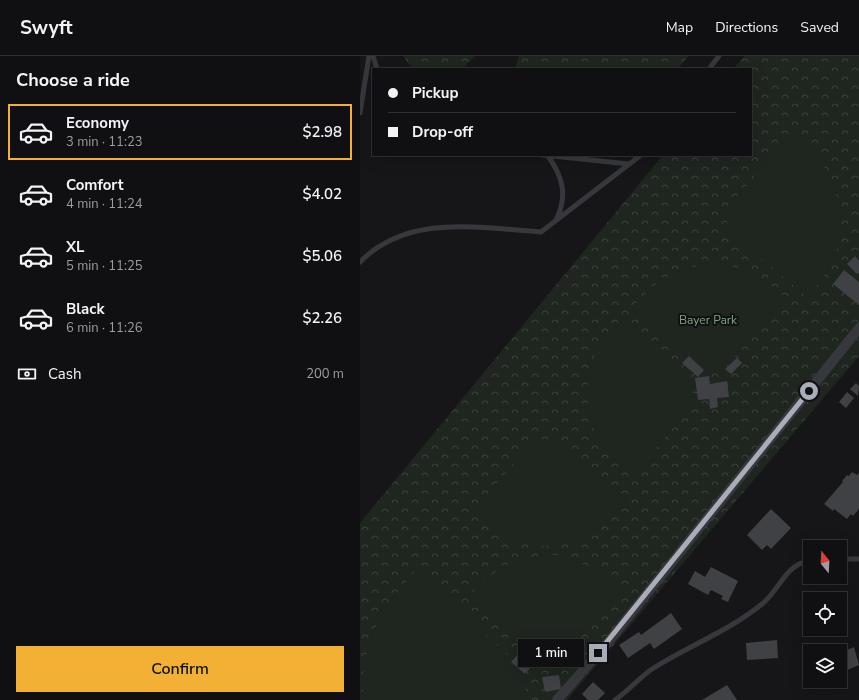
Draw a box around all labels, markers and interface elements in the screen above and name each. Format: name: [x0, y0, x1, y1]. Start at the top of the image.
text: Swyft: [20, 15, 73, 41]
text: Map: [666, 18, 693, 37]
text: Directions: [715, 18, 778, 37]
text: Saved: [800, 18, 839, 37]
text: Choose a ride: [16, 68, 130, 92]
text: Pickup: [412, 83, 458, 103]
text: Economy: [66, 113, 129, 133]
icon: car: [18, 114, 54, 150]
text: $2.98: [302, 122, 342, 142]
text: Drop-off: [412, 122, 473, 142]
text: 3 min · 11:23: [66, 133, 142, 151]
text: Comfort: [66, 175, 123, 195]
icon: car: [18, 176, 54, 212]
text: $4.02: [302, 184, 342, 204]
text: 4 min · 11:24: [66, 195, 142, 213]
text: XL: [66, 237, 85, 257]
icon: car: [18, 238, 54, 274]
text: $5.06: [302, 246, 342, 266]
text: 5 min · 11:25: [66, 257, 142, 275]
text: Black: [66, 299, 104, 319]
icon: car: [18, 300, 54, 336]
text: $2.26: [302, 308, 342, 328]
park label: Bayer Park: [679, 312, 738, 328]
text: 6 min · 11:26: [66, 319, 142, 337]
icon: cash: [16, 363, 38, 385]
text: Cash: [48, 364, 82, 384]
text: 200 m: [306, 365, 344, 383]
route start: [800, 382, 818, 400]
north arrow: [803, 540, 847, 584]
map controls: [803, 540, 847, 688]
button: locate: [803, 592, 847, 636]
callout: 1 min: [518, 639, 584, 667]
text: 1 min: [534, 644, 568, 662]
route end: [589, 644, 607, 662]
button: layers: [803, 644, 847, 688]
button: Confirm: [16, 646, 344, 692]

